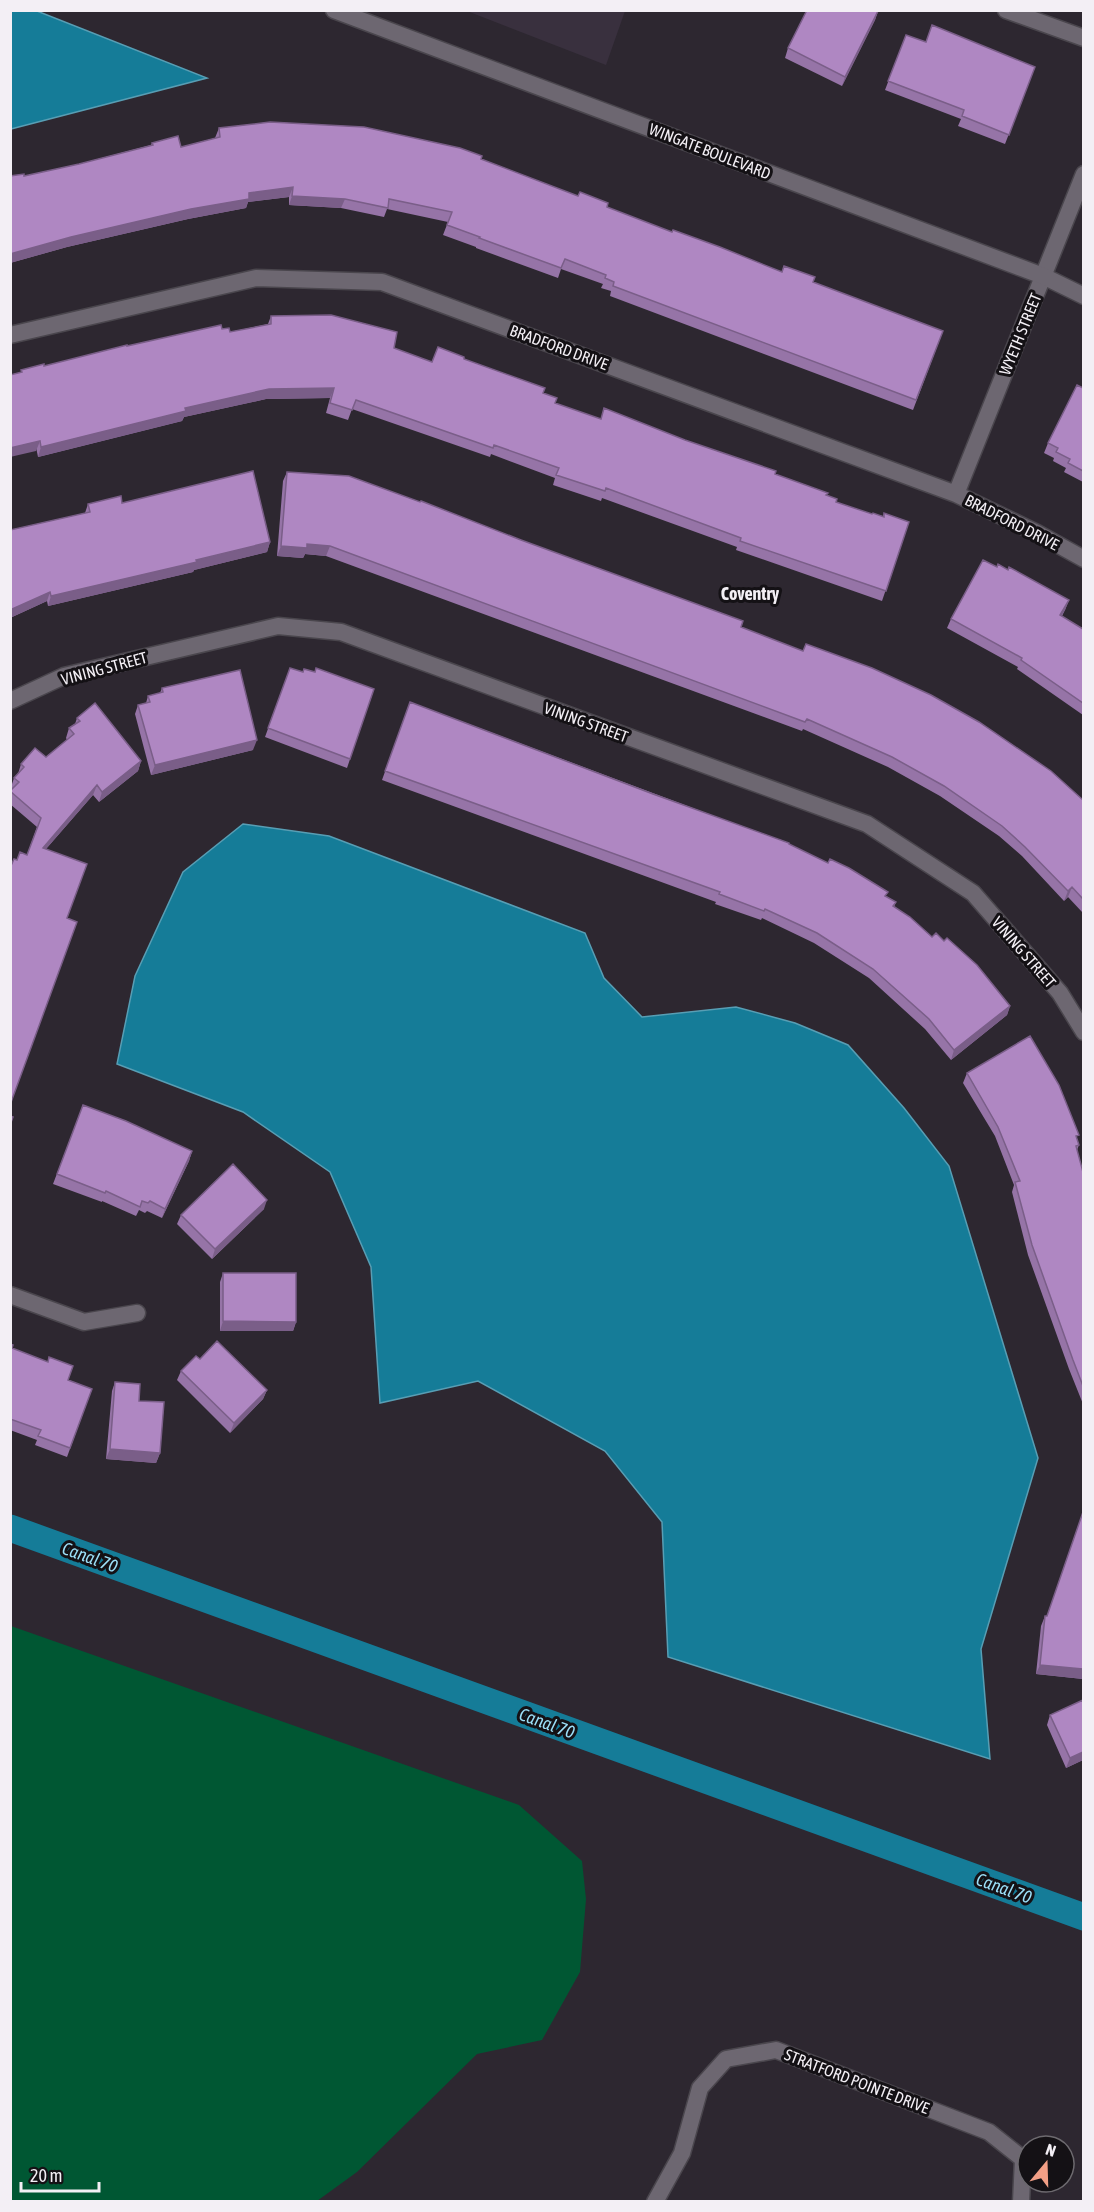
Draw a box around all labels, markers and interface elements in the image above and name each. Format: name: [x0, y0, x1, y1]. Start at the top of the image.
street label: WINGATE BOULEVARD: [647, 120, 773, 182]
street label: WYETH STREET: [995, 291, 1045, 377]
street label: BRADFORD DRIVE: [508, 321, 611, 373]
street label: BRADFORD DRIVE: [962, 491, 1062, 553]
district label: Coventry: [721, 583, 780, 604]
street label: VINING STREET: [59, 648, 149, 688]
street label: VINING STREET: [542, 699, 630, 745]
street label: VINING STREET: [988, 913, 1060, 991]
water label: Canal 70: [59, 1537, 121, 1577]
water label: Canal 70: [516, 1703, 578, 1743]
water label: Canal 70: [973, 1868, 1035, 1908]
street label: STRATFORD POINTE DRIVE: [782, 2045, 932, 2117]
north arrow: [1016, 2134, 1076, 2194]
text: N: [1043, 2140, 1058, 2160]
scale bar: [21, 2155, 99, 2193]
text: 20 m: [30, 2165, 62, 2186]

